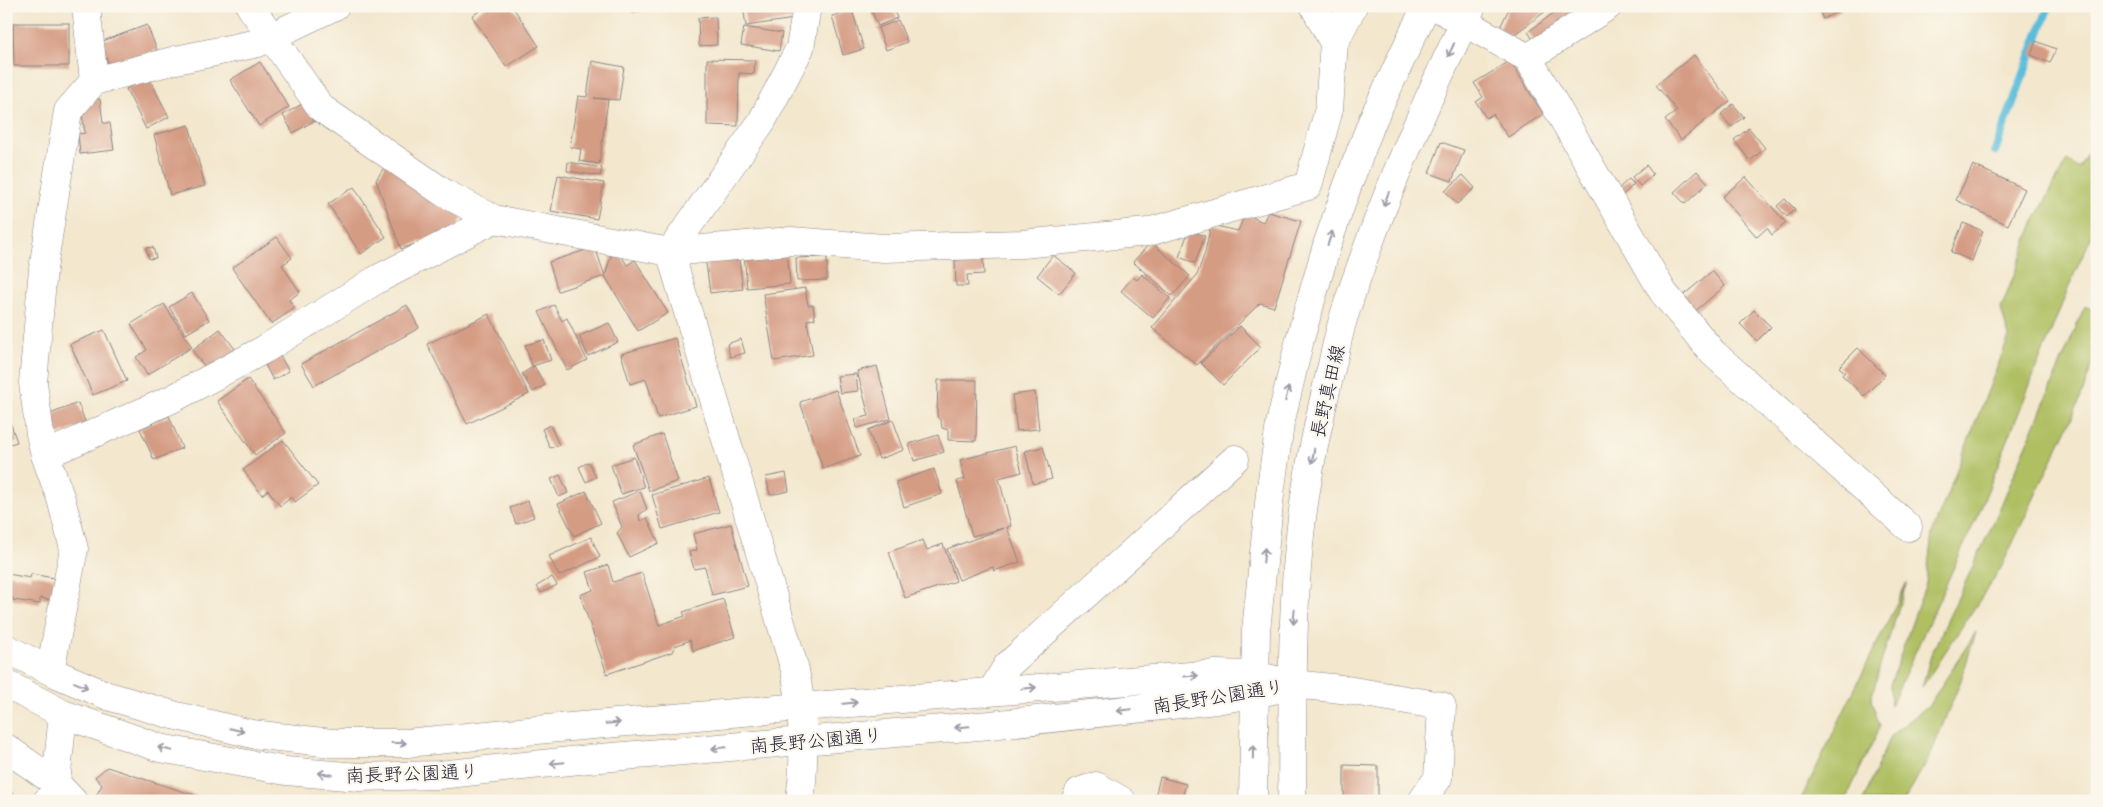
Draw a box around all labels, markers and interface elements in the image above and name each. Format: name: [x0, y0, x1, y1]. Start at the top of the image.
one-way arrow: [1446, 42, 1456, 57]
one-way arrow: [1381, 191, 1390, 206]
one-way arrow: [1325, 230, 1335, 246]
street label: 長野真田線: [1304, 342, 1350, 440]
one-way arrow: [1283, 387, 1292, 403]
one-way arrow: [1307, 447, 1317, 463]
one-way arrow: [1259, 547, 1269, 563]
one-way arrow: [1290, 609, 1299, 625]
one-way arrow: [1183, 671, 1199, 681]
street label: 南長野公園通り: [1150, 673, 1286, 719]
one-way arrow: [73, 681, 88, 691]
one-way arrow: [1021, 683, 1037, 693]
one-way arrow: [842, 698, 858, 708]
one-way arrow: [1116, 705, 1132, 715]
one-way arrow: [604, 718, 620, 728]
street label: 南長野公園通り: [749, 721, 883, 759]
one-way arrow: [954, 722, 970, 732]
one-way arrow: [229, 726, 245, 735]
one-way arrow: [390, 738, 406, 748]
one-way arrow: [711, 743, 727, 753]
one-way arrow: [158, 744, 174, 753]
one-way arrow: [1248, 744, 1258, 760]
street label: 南長野公園通り: [345, 758, 479, 788]
one-way arrow: [549, 758, 565, 768]
one-way arrow: [318, 769, 334, 779]

